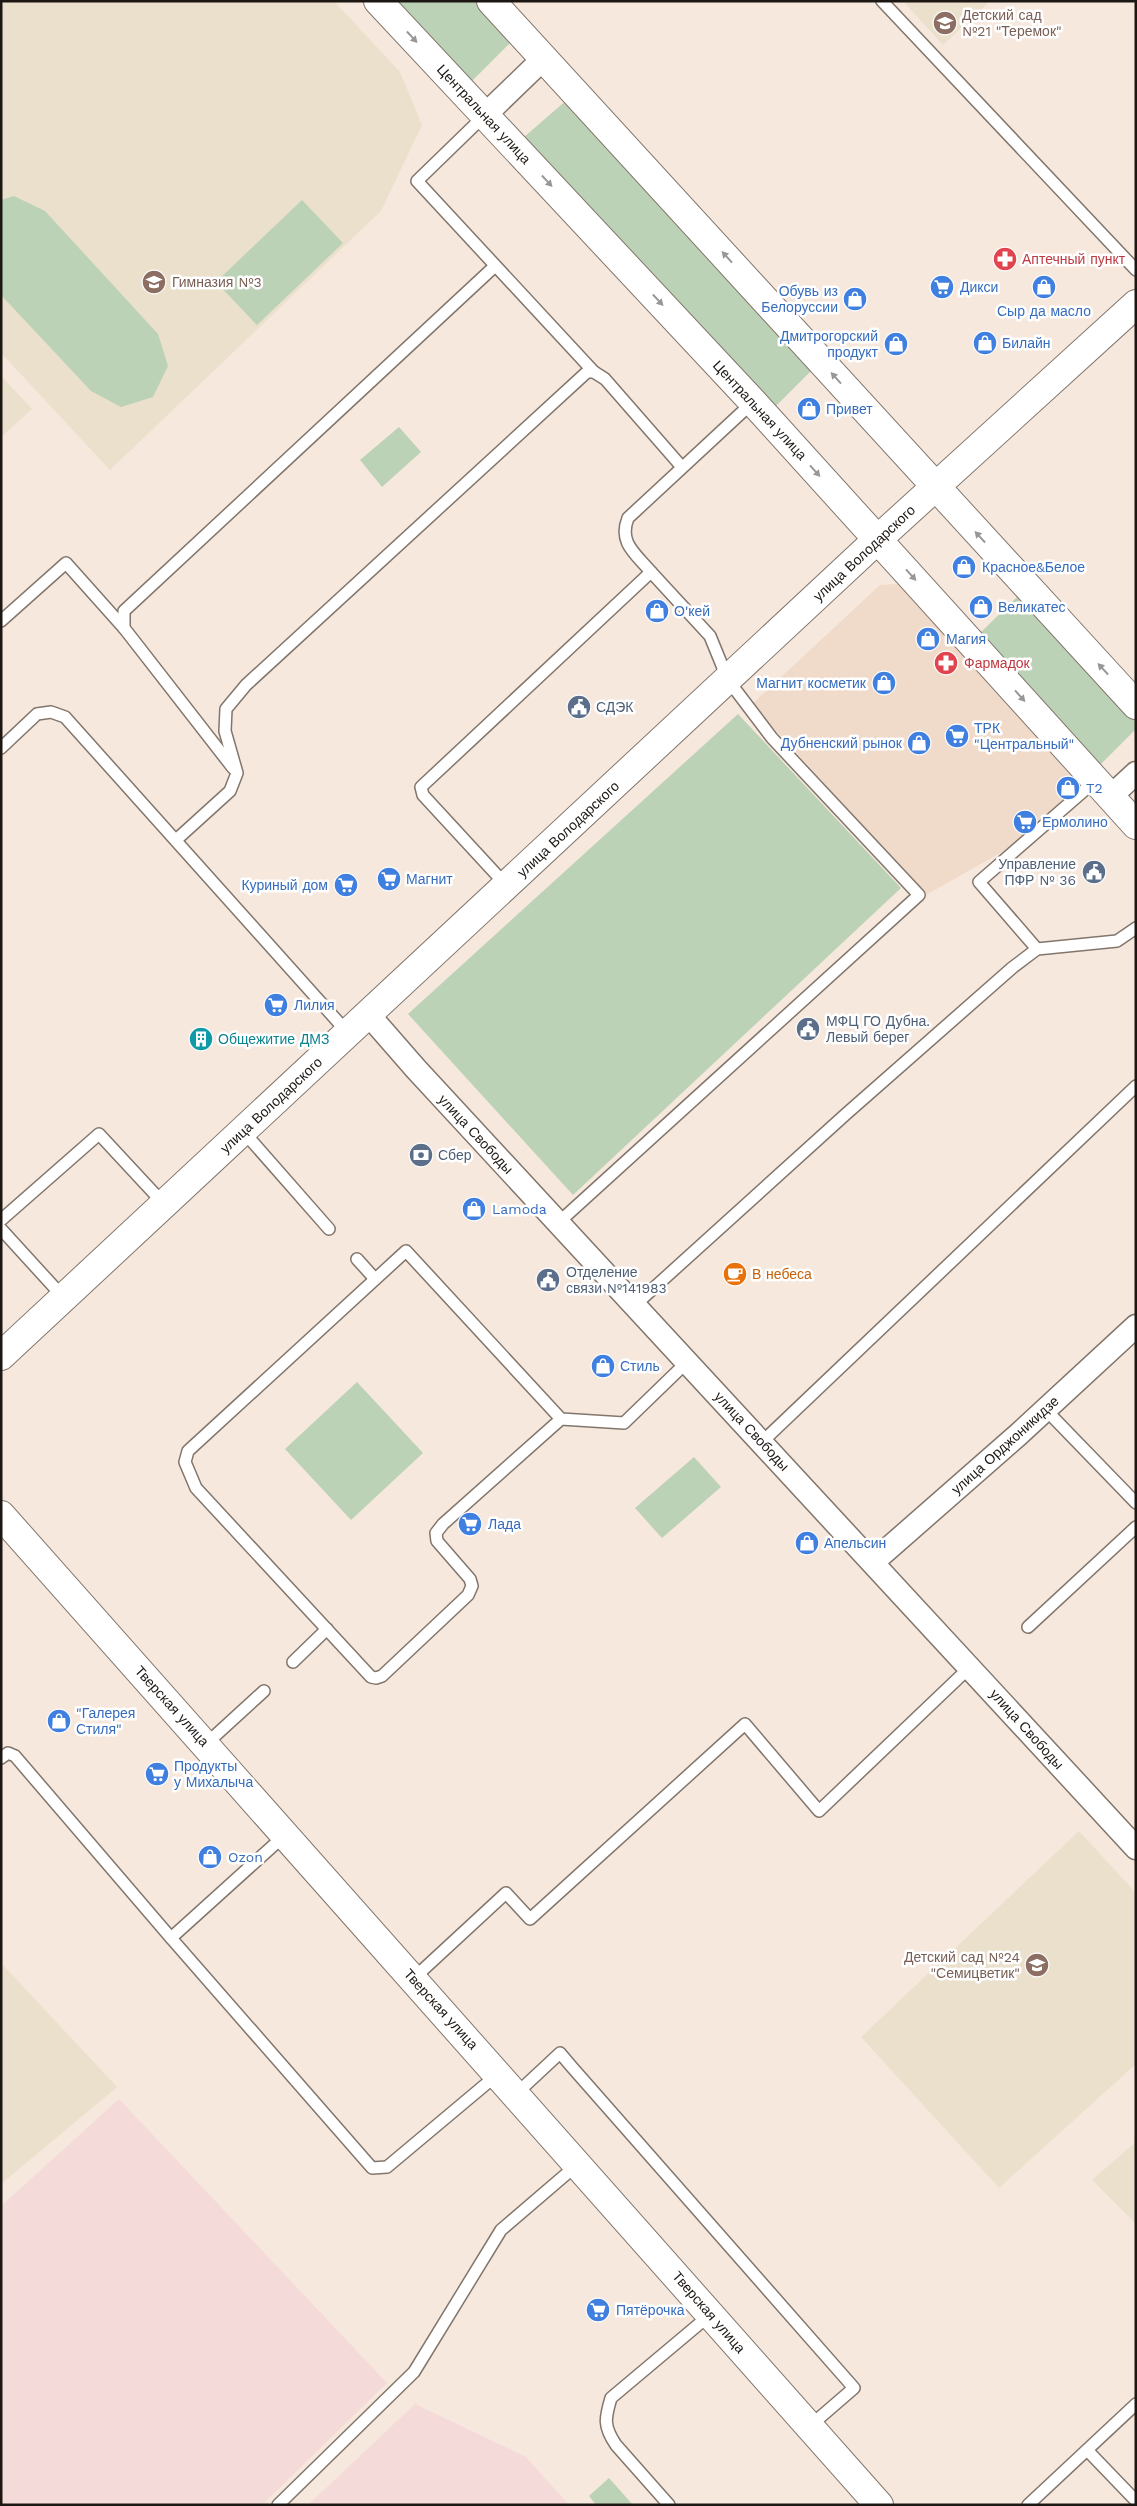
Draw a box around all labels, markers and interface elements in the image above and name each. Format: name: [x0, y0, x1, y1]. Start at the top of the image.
place label: Детский сад №21 "Теремок": [962, 7, 1062, 39]
school or university icon: Детский сад №21 "Теремок": [932, 10, 958, 36]
one-way arrow: [406, 30, 418, 42]
street label: Центральная улица: [434, 61, 534, 167]
one-way arrow: [541, 175, 553, 187]
pharmacy icon: Аптечный пункт: [992, 246, 1018, 272]
place label: Аптечный пункт: [1022, 251, 1126, 267]
one-way arrow: [721, 252, 733, 264]
school or university icon: Гимназия №3: [141, 269, 167, 295]
place label: Гимназия №3: [172, 274, 262, 290]
supermarket icon: Дикси: [929, 274, 955, 300]
shop icon: Сыр да масло: [1031, 274, 1057, 300]
place label: Дикси: [960, 279, 998, 295]
place label: Обувь из Белоруссии: [761, 283, 838, 315]
shop icon: Обувь из Белоруссии: [842, 286, 868, 312]
one-way arrow: [652, 293, 664, 305]
place label: Сыр да масло: [997, 303, 1091, 319]
place label: Дмитрогорский продукт: [780, 328, 879, 360]
shop icon: Билайн: [972, 330, 998, 356]
shop icon: Дмитрогорский продукт: [883, 331, 909, 357]
place label: Билайн: [1002, 335, 1051, 351]
street label: Центральная улица: [710, 357, 810, 463]
one-way arrow: [830, 372, 842, 384]
shop icon: Привет: [796, 396, 822, 422]
place label: Привет: [826, 401, 873, 417]
one-way arrow: [809, 464, 821, 476]
street label: улица Володарского: [810, 502, 918, 604]
one-way arrow: [974, 531, 986, 543]
shop icon: Красное&Белое: [951, 554, 977, 580]
place label: Красное&Белое: [982, 559, 1085, 575]
one-way arrow: [905, 569, 916, 582]
shop icon: Великатес: [968, 594, 994, 620]
shop icon: О'кей: [644, 598, 670, 624]
place label: Великатес: [998, 599, 1066, 615]
place label: О'кей: [674, 603, 710, 619]
shop icon: Магия: [915, 626, 941, 652]
place label: Магия: [946, 631, 986, 647]
pharmacy icon: Фармадок: [933, 650, 959, 676]
place label: Фармадок: [964, 655, 1031, 671]
one-way arrow: [1097, 663, 1109, 675]
shop icon: Магнит косметик: [871, 670, 897, 696]
place label: Магнит косметик: [756, 675, 867, 691]
one-way arrow: [1014, 689, 1025, 702]
public building icon: СДЭК: [566, 694, 592, 720]
place label: СДЭК: [596, 699, 634, 715]
place label: ТРК "Центральный": [974, 720, 1074, 752]
supermarket icon: ТРК "Центральный": [944, 723, 970, 749]
shop icon: Дубненский рынок: [906, 730, 932, 756]
place label: Дубненский рынок: [781, 735, 903, 751]
shop icon: T2: [1055, 775, 1081, 801]
street label: улица Володарского: [514, 778, 622, 880]
place label: T2: [1086, 780, 1103, 796]
supermarket icon: Ермолино: [1012, 809, 1038, 835]
place label: Ермолино: [1042, 814, 1108, 830]
place label: Управление ПФР № 36: [998, 856, 1076, 888]
public building icon: Управление ПФР № 36: [1081, 859, 1107, 885]
supermarket icon: Магнит: [376, 866, 402, 892]
place label: Магнит: [406, 871, 453, 887]
supermarket icon: Куриный дом: [333, 872, 359, 898]
place label: Куриный дом: [241, 877, 328, 893]
supermarket icon: Лилия: [263, 992, 289, 1018]
place label: Лилия: [294, 997, 335, 1013]
place label: МФЦ ГО Дубна. Левый берег: [826, 1013, 930, 1045]
public building icon: МФЦ ГО Дубна. Левый берег: [795, 1016, 821, 1042]
building icon: Общежитие ДМЗ: [188, 1026, 214, 1052]
place label: Общежитие ДМЗ: [218, 1031, 329, 1047]
street label: улица Володарского: [217, 1054, 325, 1156]
street label: улица Свободы: [435, 1091, 517, 1177]
bank icon: Сбер: [408, 1142, 434, 1168]
place label: Сбер: [438, 1147, 472, 1163]
shop icon: Lamoda: [461, 1196, 487, 1222]
place label: Lamoda: [492, 1201, 547, 1217]
cafe icon: В небеса: [722, 1261, 748, 1287]
place label: Отделение связи №141983: [566, 1264, 667, 1296]
place label: В небеса: [752, 1266, 812, 1282]
public building icon: Отделение связи №141983: [535, 1267, 561, 1293]
shop icon: Стиль: [590, 1353, 616, 1379]
place label: Стиль: [620, 1358, 660, 1374]
street label: улица Свободы: [711, 1388, 793, 1474]
street label: улица Орджоникидзе: [948, 1393, 1062, 1497]
supermarket icon: Лада: [457, 1511, 483, 1537]
place label: Лада: [488, 1516, 521, 1532]
shop icon: Апельсин: [794, 1530, 820, 1556]
place label: Апельсин: [824, 1535, 886, 1551]
street label: Тверская улица: [132, 1662, 212, 1750]
street label: улица Свободы: [987, 1686, 1067, 1772]
place label: "Галерея Стиля": [76, 1705, 135, 1737]
shop icon: "Галерея Стиля": [46, 1708, 72, 1734]
place label: Продукты у Михалыча: [174, 1758, 253, 1790]
supermarket icon: Продукты у Михалыча: [144, 1761, 170, 1787]
shop icon: Ozon: [197, 1844, 223, 1870]
place label: Ozon: [228, 1849, 263, 1865]
place label: Детский сад №24 "Семицветик": [904, 1949, 1020, 1981]
school or university icon: Детский сад №24 "Семицветик": [1024, 1952, 1050, 1978]
street label: Тверская улица: [401, 1965, 481, 2053]
street label: Тверская улица: [669, 2268, 749, 2356]
supermarket icon: Пятёрочка: [585, 2297, 611, 2323]
place label: Пятёрочка: [616, 2302, 685, 2318]

